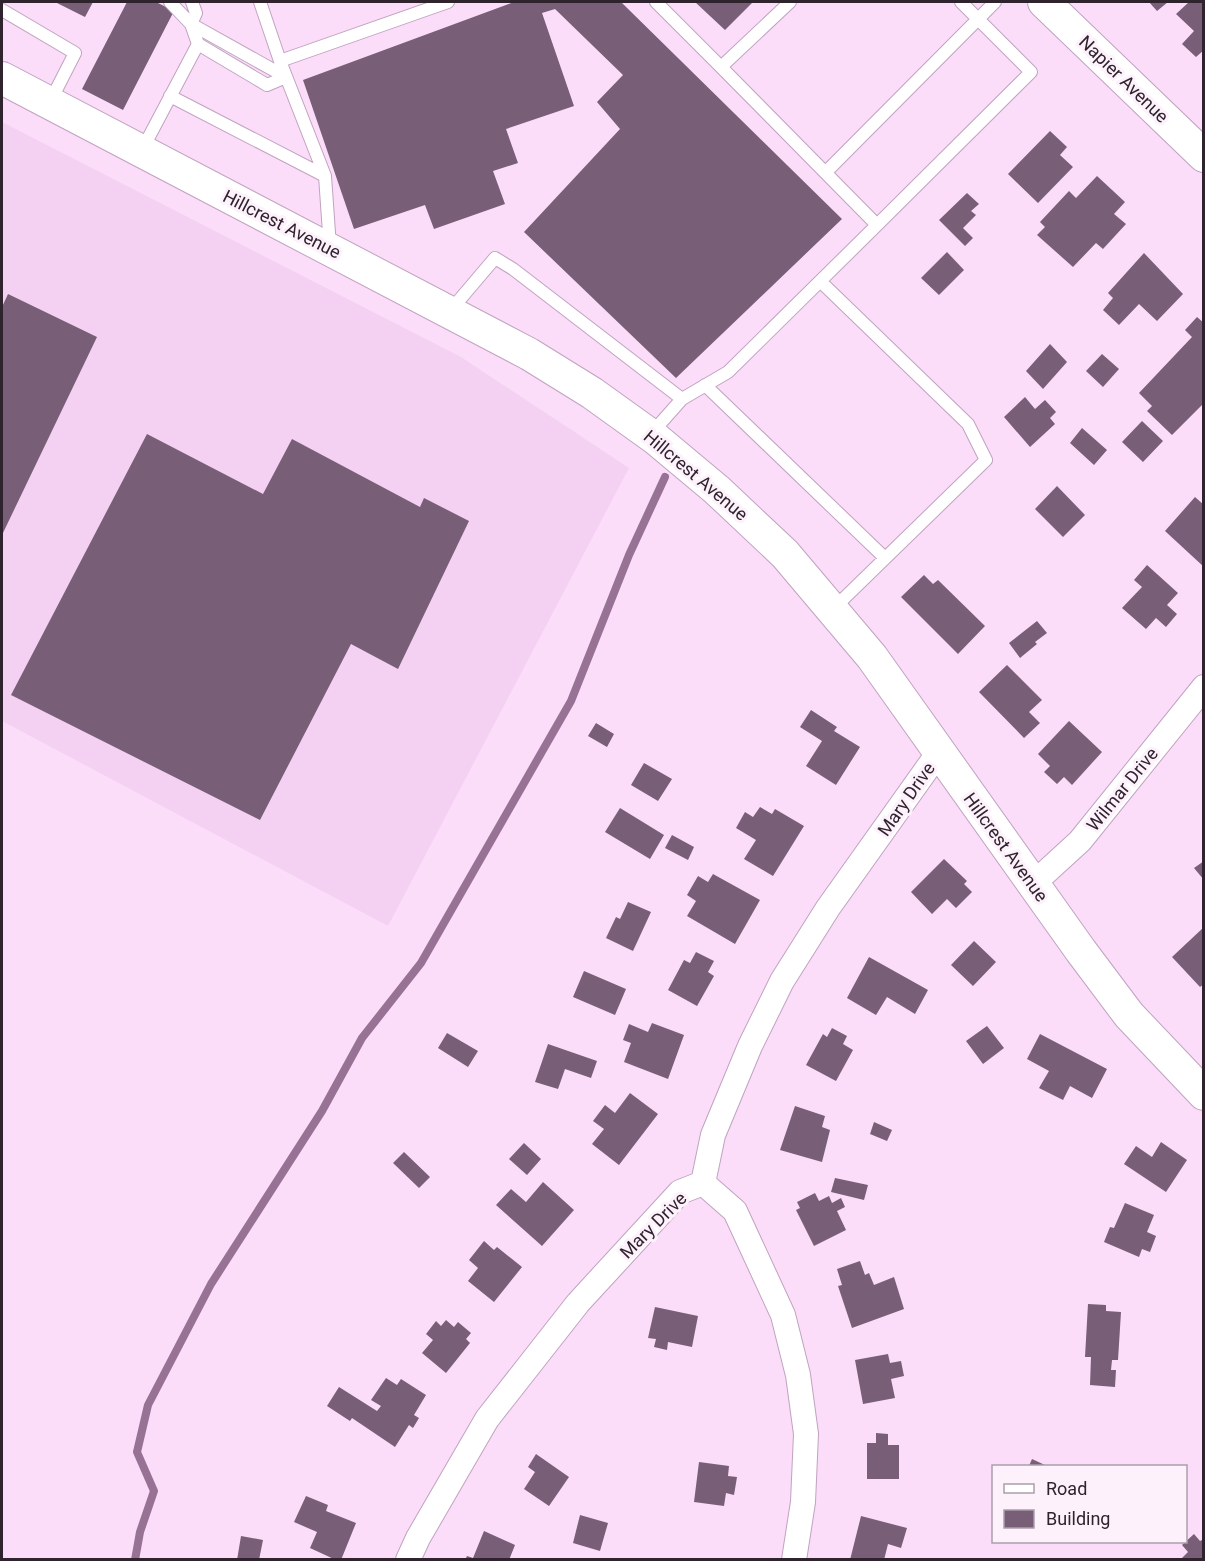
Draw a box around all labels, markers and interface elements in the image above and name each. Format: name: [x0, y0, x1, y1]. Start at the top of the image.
street label: Napier Avenue: [1075, 31, 1173, 127]
street label: Hillcrest Avenue: [220, 185, 344, 263]
street label: Hillcrest Avenue: [640, 425, 752, 525]
street label: Wilmar Drive: [1082, 743, 1162, 835]
street label: Mary Drive: [873, 758, 939, 840]
street label: Hillcrest Avenue: [959, 788, 1053, 906]
street label: Mary Drive: [615, 1187, 691, 1263]
legend: [992, 1465, 1187, 1543]
text: Road: [1046, 1478, 1087, 1499]
text: Building: [1046, 1508, 1110, 1529]

